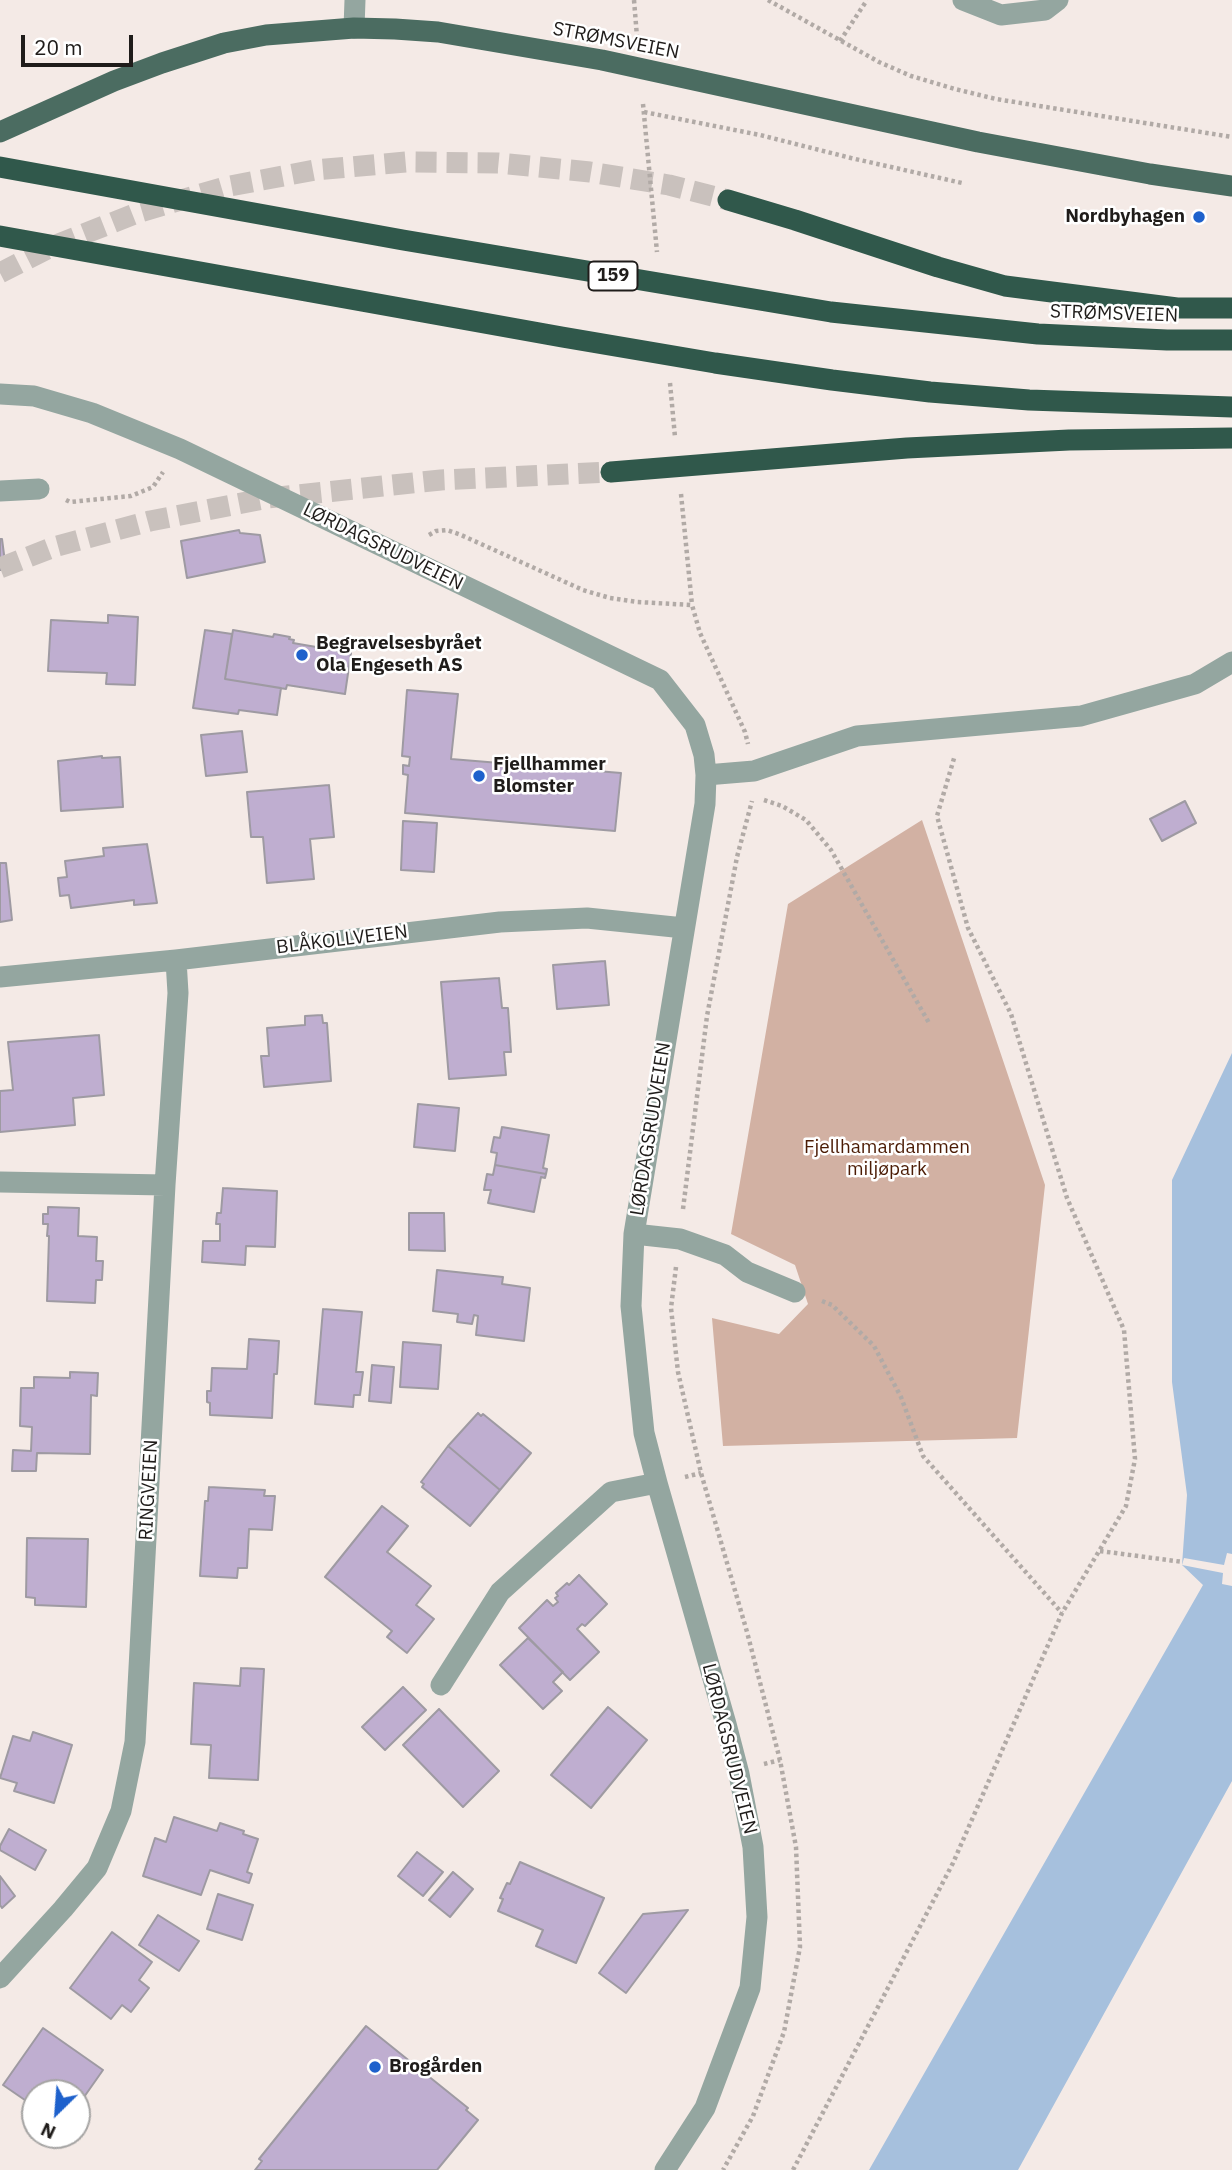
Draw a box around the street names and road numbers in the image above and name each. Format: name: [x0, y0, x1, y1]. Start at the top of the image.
street label: STRØMSVEIEN: [551, 18, 681, 64]
road number: 159: [588, 262, 638, 290]
street label: STRØMSVEIEN: [1049, 300, 1179, 328]
street label: LØRDAGSRUDVEIEN: [299, 498, 467, 596]
street label: BLÅKOLLVEIEN: [275, 921, 409, 959]
street label: LØRDAGSRUDVEIEN: [626, 1041, 676, 1217]
street label: RINGVEIEN: [135, 1439, 163, 1541]
street label: LØRDAGSRUDVEIEN: [697, 1661, 761, 1837]

